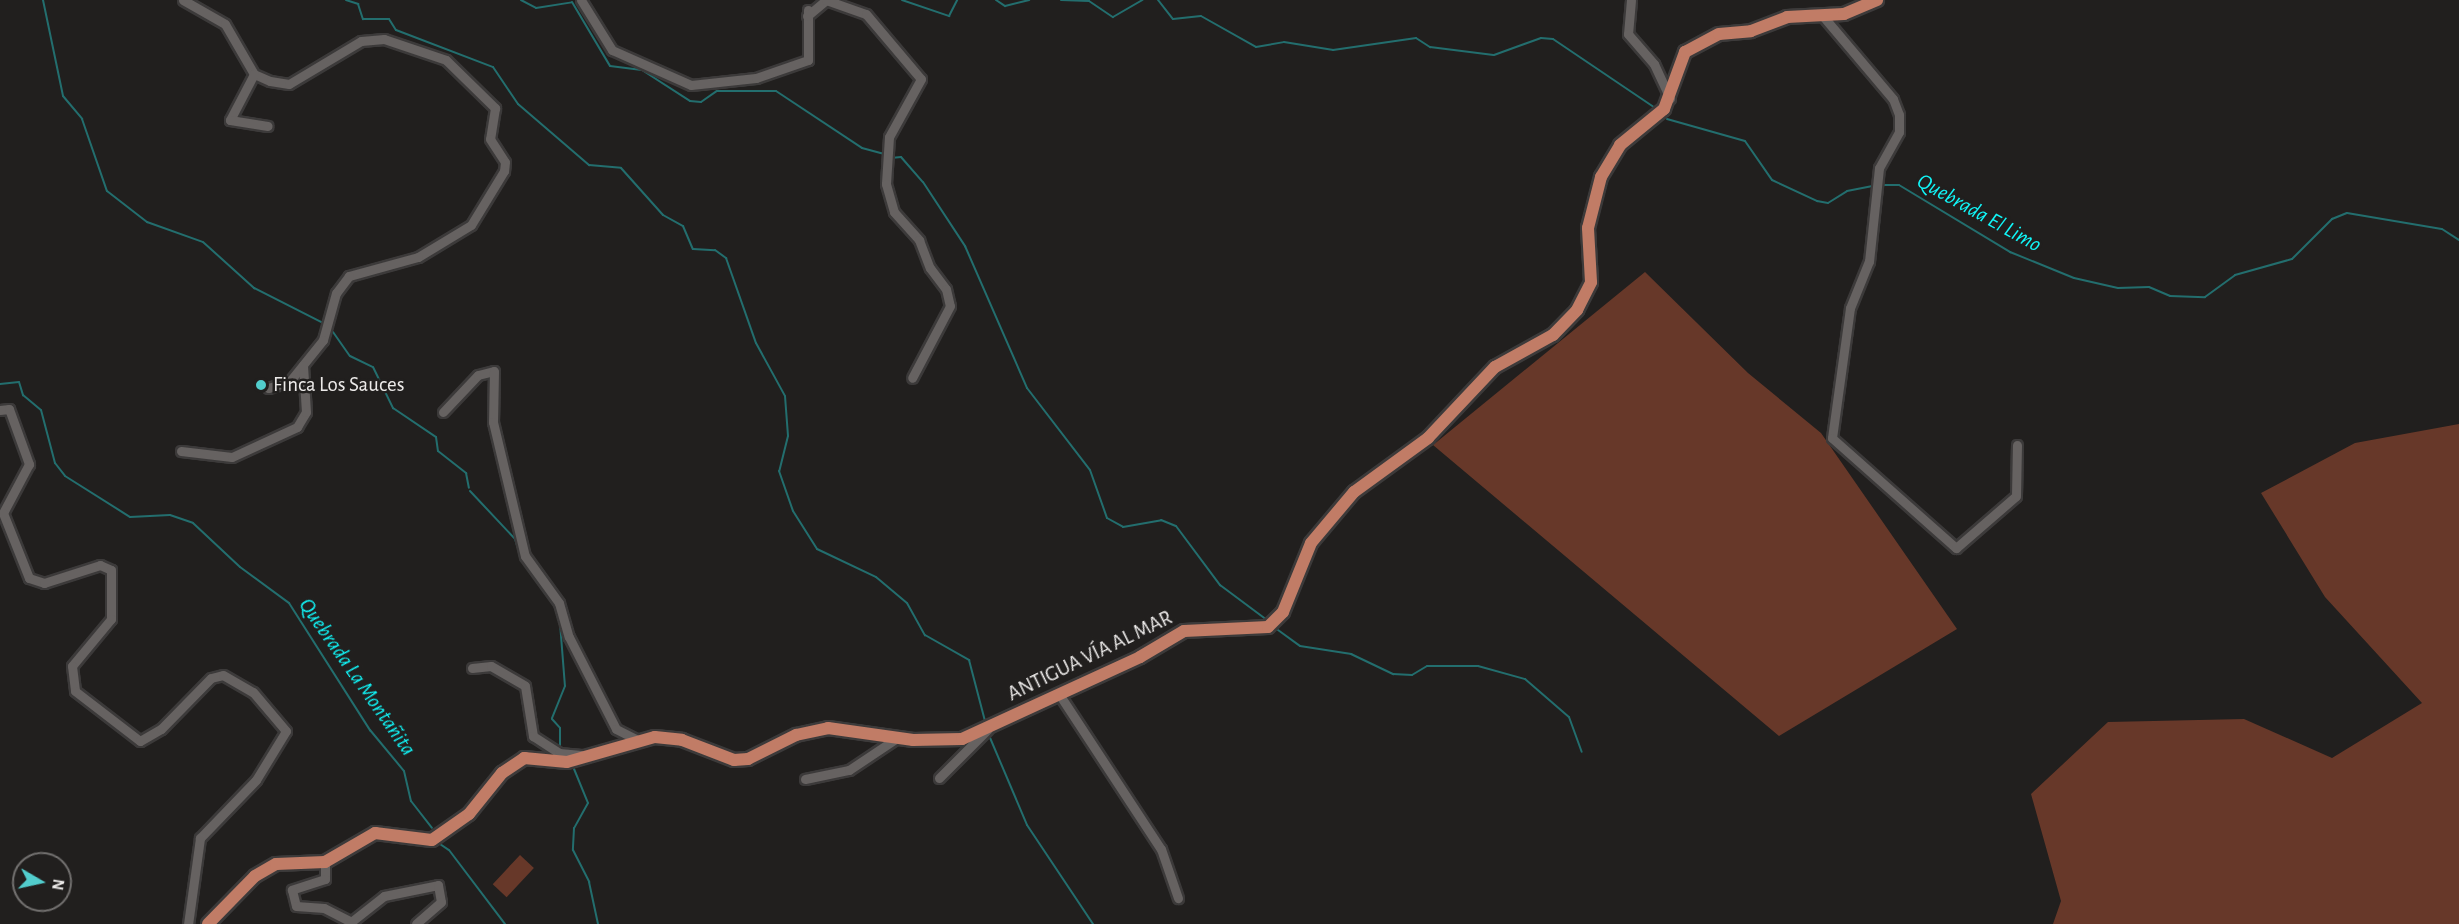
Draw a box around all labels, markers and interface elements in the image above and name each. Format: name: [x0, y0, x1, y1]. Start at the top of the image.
water label: Quebrada El Limo: [1912, 168, 2046, 258]
place label: Finca Los Sauces: [273, 372, 404, 398]
marker: Finca Los Sauces: [254, 378, 268, 392]
water label: Quebrada La Montañita: [293, 593, 421, 761]
street label: ANTIGUA VÍA AL MAR: [1003, 605, 1177, 707]
north arrow: [12, 852, 72, 912]
text: N: [49, 878, 67, 891]

